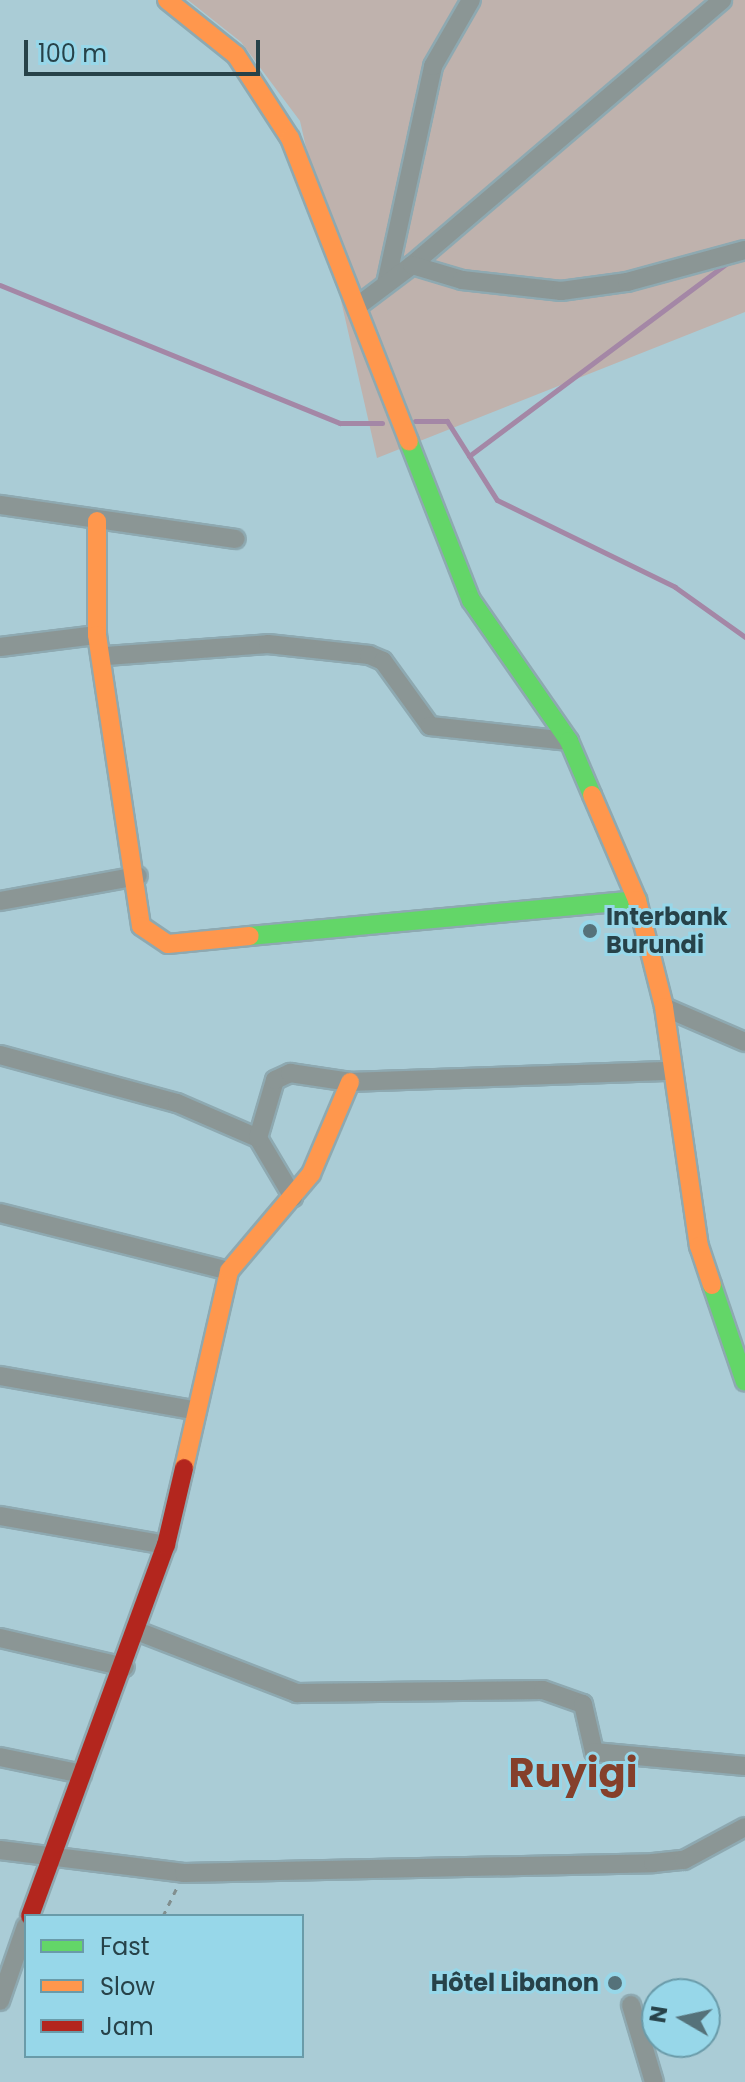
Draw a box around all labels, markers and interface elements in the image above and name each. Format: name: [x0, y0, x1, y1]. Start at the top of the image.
scale bar: [28, 24, 264, 74]
text: 100 m: [38, 37, 107, 70]
place label: Interbank Burundi: [606, 903, 728, 959]
marker: Interbank Burundi: [581, 922, 599, 940]
district label: Ruyigi: [508, 1749, 638, 1797]
legend: [24, 1914, 304, 2058]
text: Fast: [100, 1930, 150, 1963]
place label: Hôtel Libanon: [431, 1969, 599, 1997]
text: Slow: [100, 1970, 155, 2003]
marker: Hôtel Libanon: [606, 1974, 624, 1992]
north arrow: [641, 1978, 721, 2058]
text: N: [642, 2004, 675, 2025]
text: Jam: [100, 2010, 154, 2043]

